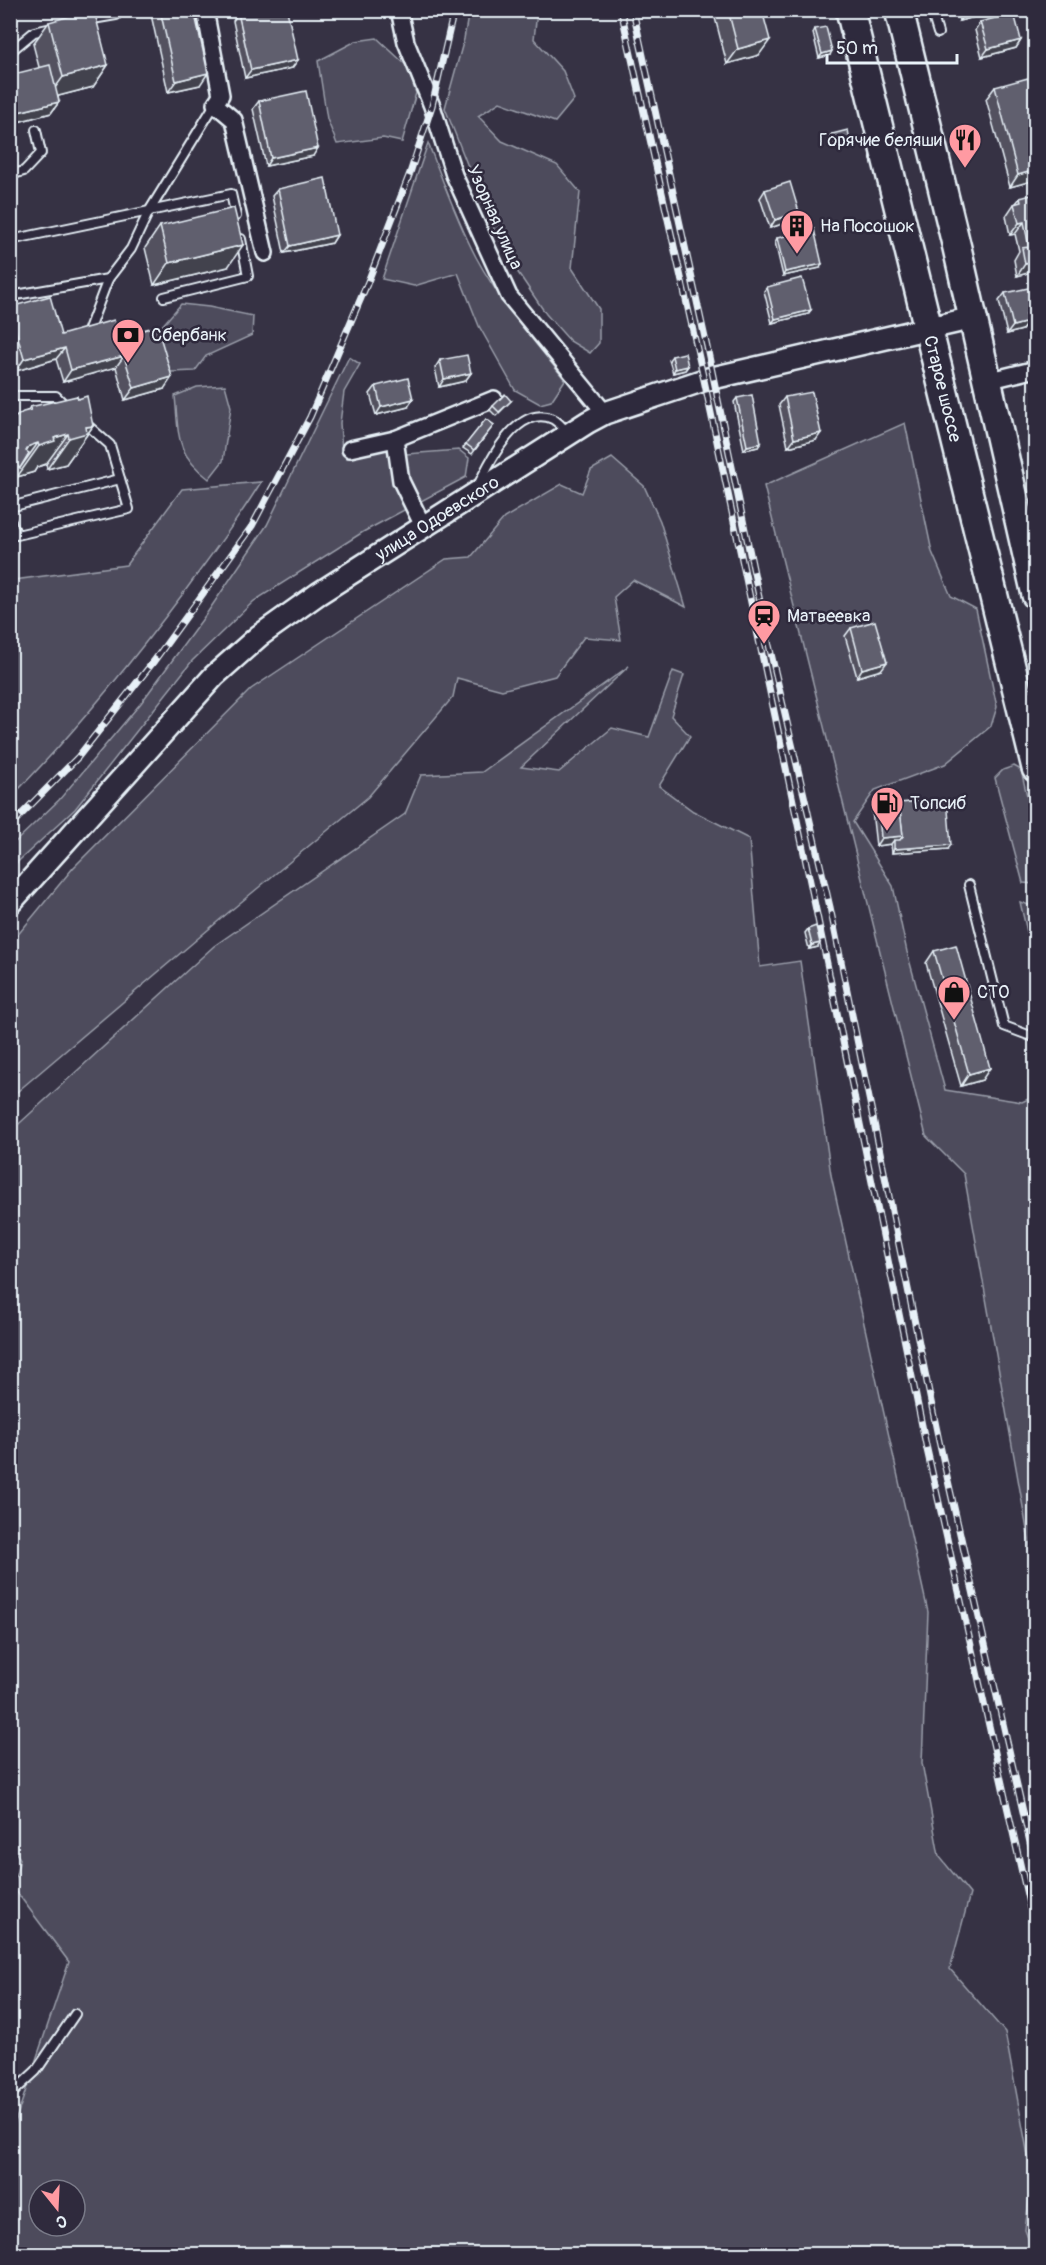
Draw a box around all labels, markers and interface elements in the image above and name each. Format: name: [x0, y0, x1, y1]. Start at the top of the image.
scale bar: [827, 27, 958, 65]
text: 50 m: [836, 37, 878, 60]
restaurant icon: Горячие беляши: [947, 122, 983, 169]
place label: Горячие беляши: [819, 129, 942, 152]
street label: Узорная улица: [461, 161, 528, 273]
building icon: На Посошок: [779, 208, 815, 255]
place label: На Посошок: [820, 215, 915, 238]
bank icon: Сбербанк: [110, 317, 146, 364]
place label: Сбербанк: [151, 324, 227, 347]
street label: Старое шоссе: [918, 333, 967, 445]
street label: улица Одоевского: [370, 470, 504, 567]
station icon: Матвеевка: [746, 598, 782, 645]
place label: Матвеевка: [787, 605, 870, 628]
fuel station icon: Топсиб: [869, 785, 905, 832]
place label: Топсиб: [910, 792, 966, 815]
shop icon: СТО: [936, 974, 972, 1021]
place label: СТО: [977, 981, 1010, 1004]
north arrow: [27, 2178, 87, 2238]
text: С: [53, 2210, 69, 2232]

